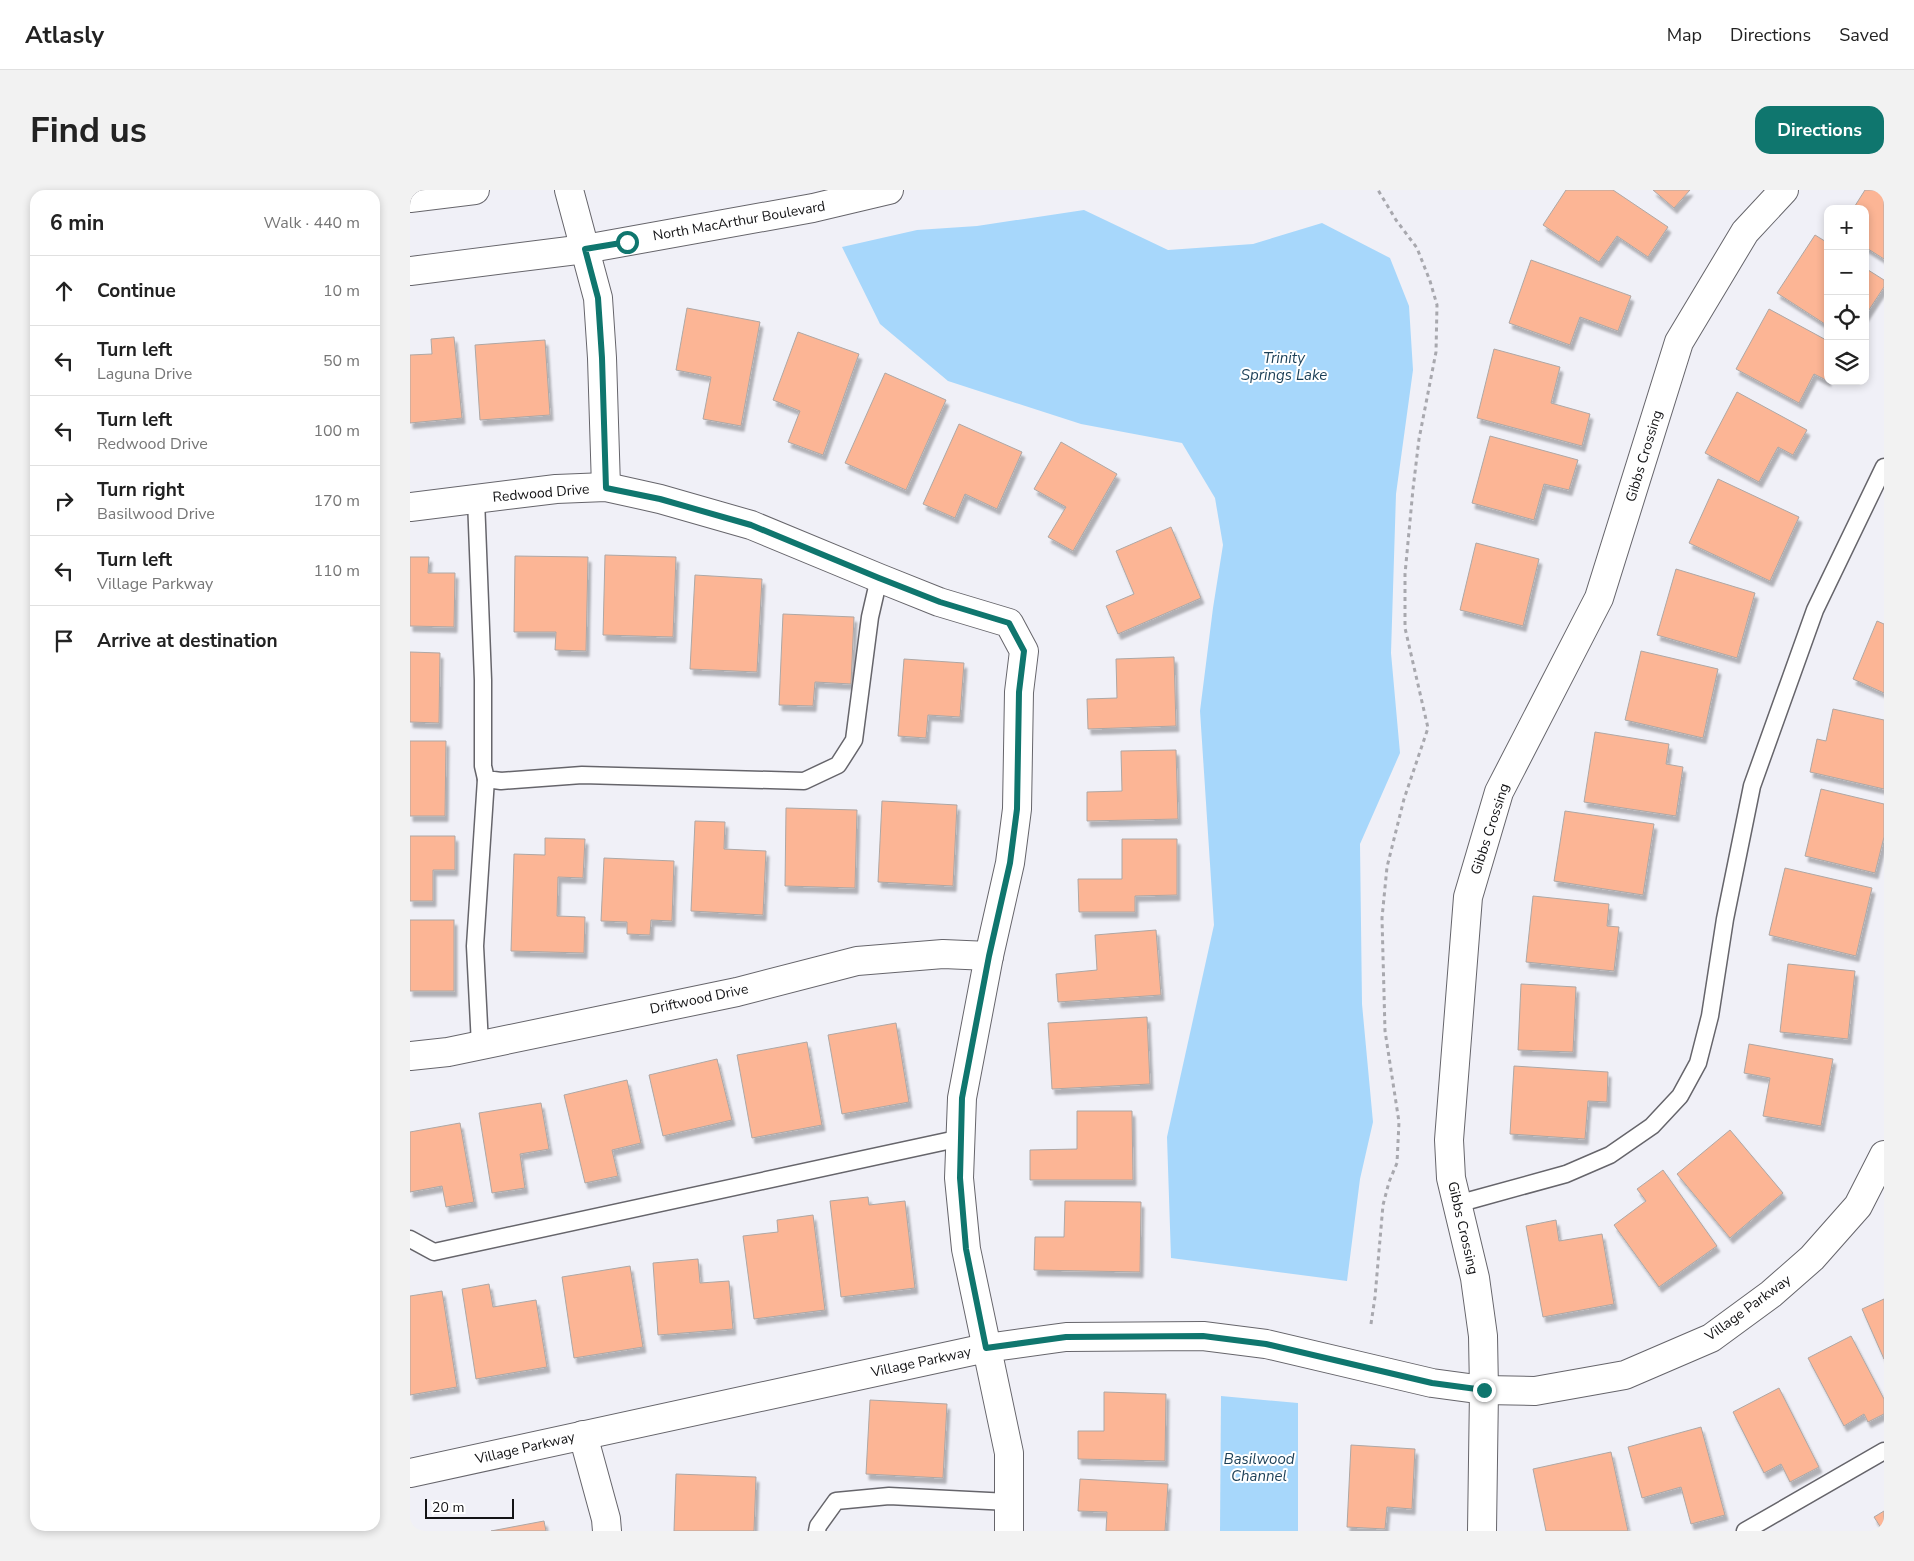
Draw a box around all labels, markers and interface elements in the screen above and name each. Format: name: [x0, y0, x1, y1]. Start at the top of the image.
text: Atlasly: [25, 19, 104, 51]
text: Map: [1667, 23, 1702, 47]
text: Directions: [1730, 23, 1811, 47]
text: Saved: [1839, 23, 1889, 47]
button: Directions: [1755, 106, 1884, 154]
text: Find us: [30, 107, 147, 154]
street label: North MacArthur Boulevard: [651, 196, 827, 246]
map controls: [1824, 205, 1869, 385]
button: +: [1824, 205, 1869, 250]
text: 6 min: [50, 209, 104, 237]
text: Walk · 440 m: [264, 212, 360, 234]
route start: [616, 231, 639, 254]
button: −: [1824, 250, 1869, 295]
icon: ahead: [50, 277, 78, 305]
text: Continue: [97, 278, 176, 304]
text: 10 m: [323, 280, 360, 302]
button: locate: [1824, 295, 1869, 340]
text: Turn left: [97, 337, 172, 363]
button: layers: [1824, 340, 1869, 385]
icon: left: [50, 347, 78, 375]
water label: Trinity Springs Lake: [1241, 348, 1327, 385]
text: 50 m: [323, 350, 360, 372]
text: Laguna Drive: [97, 363, 192, 385]
text: Turn left: [97, 407, 172, 433]
street label: Gibbs Crossing: [1621, 408, 1667, 504]
icon: left: [50, 417, 78, 445]
text: 100 m: [313, 420, 360, 442]
text: Redwood Drive: [97, 433, 208, 455]
text: Turn right: [97, 477, 184, 503]
street label: Redwood Drive: [492, 479, 590, 507]
icon: right: [50, 487, 78, 515]
text: 170 m: [313, 490, 360, 512]
text: Basilwood Drive: [97, 503, 215, 525]
text: Turn left: [97, 547, 172, 573]
icon: left: [50, 557, 78, 585]
text: 110 m: [313, 560, 360, 582]
text: Village Parkway: [97, 573, 213, 595]
icon: arrive: [50, 627, 78, 655]
text: Arrive at destination: [97, 628, 278, 654]
street label: Gibbs Crossing: [1466, 781, 1514, 877]
street label: Driftwood Drive: [648, 979, 750, 1019]
street label: Gibbs Crossing: [1443, 1180, 1483, 1276]
street label: Village Parkway: [1700, 1270, 1795, 1346]
street label: Village Parkway: [868, 1342, 974, 1382]
route end: [1473, 1379, 1496, 1402]
street label: Village Parkway: [472, 1427, 577, 1469]
water label: Basilwood Channel: [1224, 1449, 1295, 1486]
scale bar: [425, 1496, 514, 1519]
text: 20 m: [432, 1498, 464, 1517]

